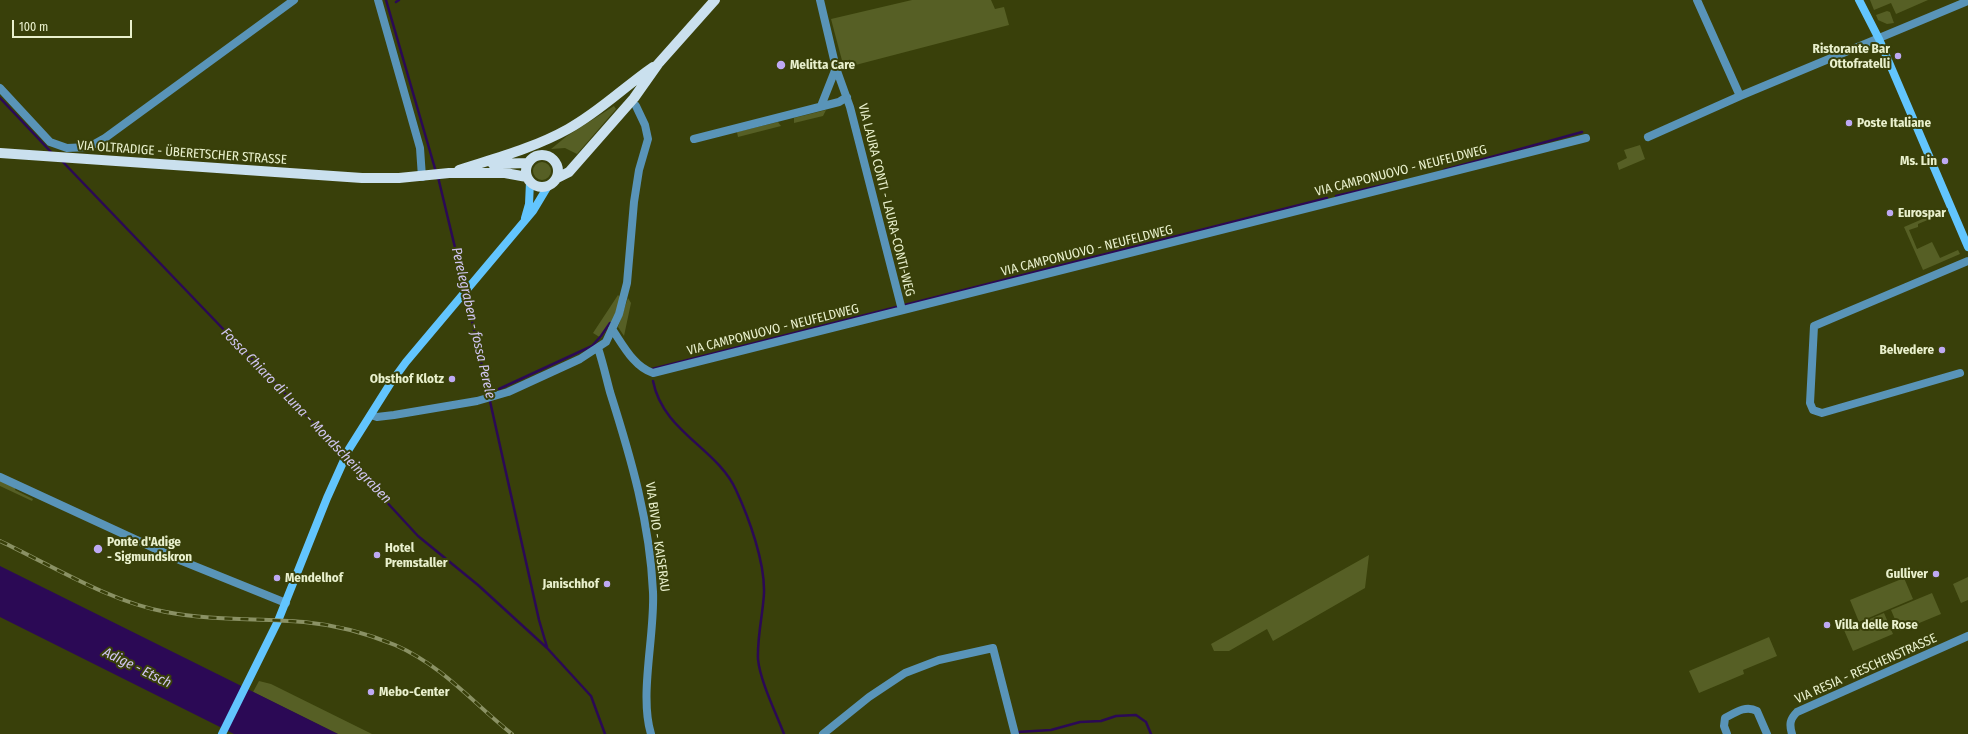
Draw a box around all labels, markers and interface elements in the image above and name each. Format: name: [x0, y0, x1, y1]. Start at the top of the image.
scale bar: [14, 12, 134, 38]
text: 100 m: [19, 20, 48, 34]
place label: Ristorante Bar Ottofratelli: [1813, 41, 1890, 72]
marker: Ristorante Bar Ottofratelli: [1893, 51, 1903, 61]
place label: Melitta Care: [790, 57, 855, 73]
marker: Melitta Care: [775, 59, 787, 71]
street label: VIA LAURA CONTI - LAURA-CONTI-WEG: [854, 102, 918, 298]
place label: Poste Italiane: [1857, 115, 1931, 131]
marker: Poste Italiane: [1844, 118, 1854, 128]
street label: VIA OLTRADIGE - ÜBERETSCHER STRASSE: [77, 138, 287, 168]
street label: VIA CAMPONUOVO - NEUFELDWEG: [1313, 142, 1489, 200]
place label: Ms. Lin: [1900, 153, 1937, 169]
marker: Ms. Lin: [1940, 156, 1950, 166]
place label: Eurospar: [1898, 205, 1946, 221]
marker: Eurospar: [1885, 208, 1895, 218]
street label: VIA CAMPONUOVO - NEUFELDWEG: [999, 222, 1175, 280]
water label: Perelegraben - fossa Perele: [447, 246, 499, 400]
street label: VIA CAMPONUOVO - NEUFELDWEG: [685, 301, 861, 359]
water label: Fossa Chiaro di Luna - Mondscheingraben: [217, 325, 395, 507]
place label: Belvedere: [1879, 342, 1934, 358]
marker: Belvedere: [1937, 345, 1947, 355]
place label: Obsthof Klotz: [370, 371, 444, 387]
marker: Obsthof Klotz: [447, 374, 457, 384]
street label: VIA BIVIO - KAISERAU: [642, 481, 672, 593]
place label: Ponte d'Adige - Sigmundskron: [107, 534, 192, 565]
place label: Hotel Premstaller: [385, 540, 448, 571]
marker: Ponte d'Adige - Sigmundskron: [92, 543, 104, 555]
marker: Hotel Premstaller: [372, 550, 382, 560]
place label: Gulliver: [1886, 566, 1928, 582]
marker: Gulliver: [1931, 569, 1941, 579]
place label: Mendelhof: [285, 570, 343, 586]
marker: Mendelhof: [272, 573, 282, 583]
place label: Janischhof: [542, 576, 599, 592]
marker: Janischhof: [602, 579, 612, 589]
place label: Villa delle Rose: [1835, 617, 1918, 633]
marker: Villa delle Rose: [1822, 620, 1832, 630]
street label: VIA RESIA - RESCHENSTRASSE: [1793, 631, 1939, 707]
water label: Adige - Etsch: [100, 644, 174, 692]
place label: Mebo-Center: [379, 684, 449, 700]
marker: Mebo-Center: [366, 687, 376, 697]

